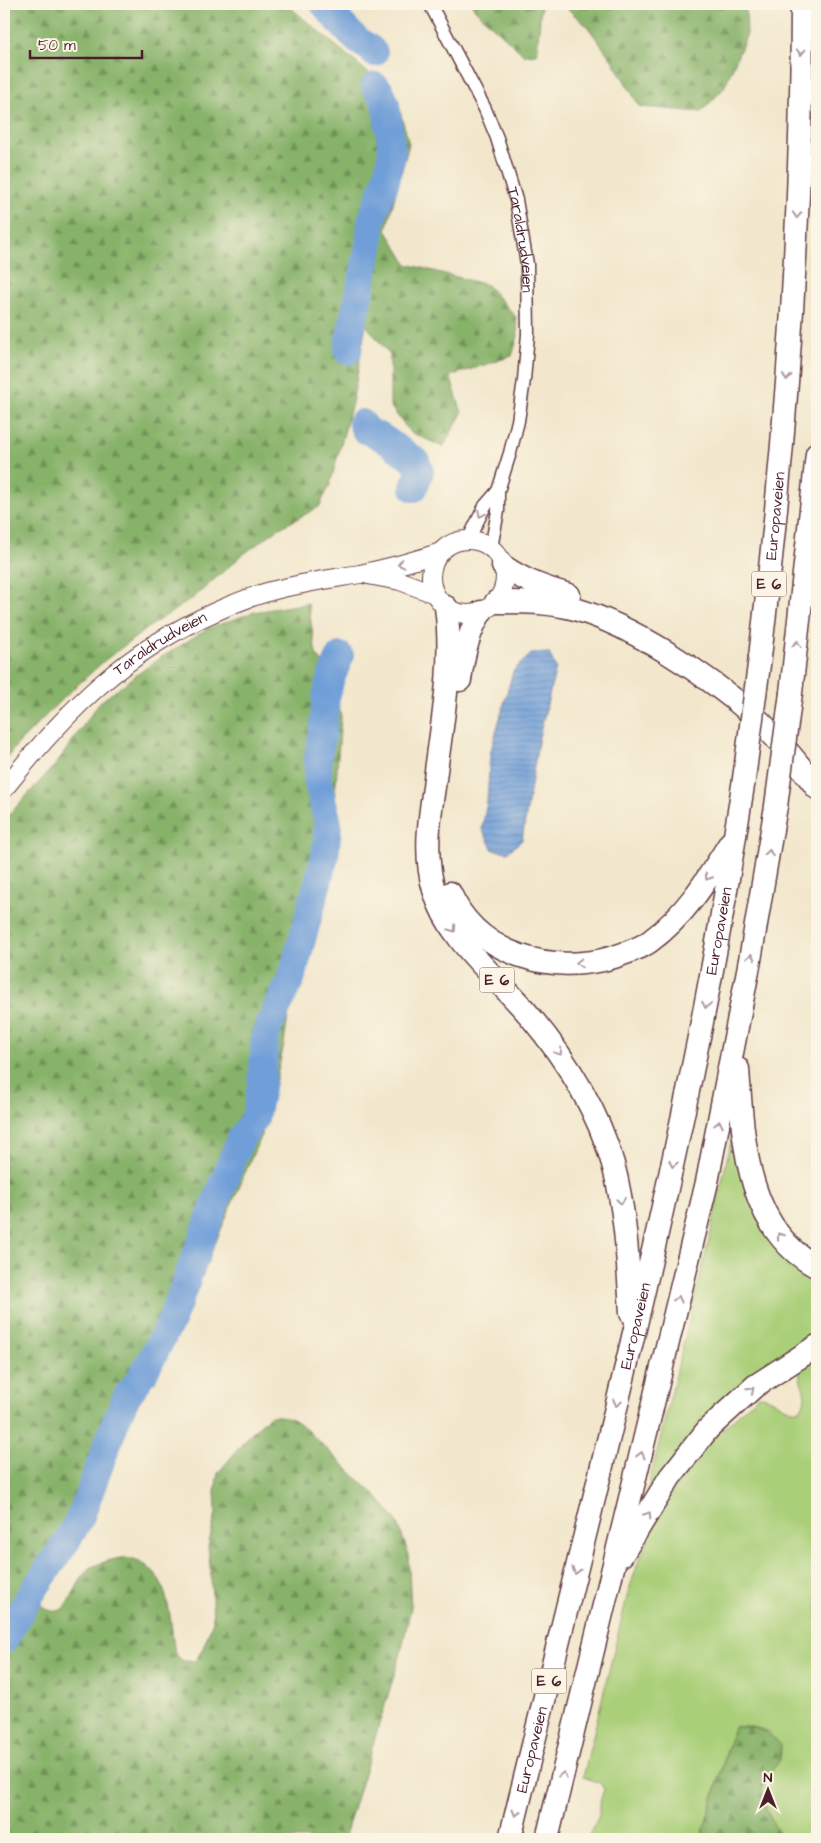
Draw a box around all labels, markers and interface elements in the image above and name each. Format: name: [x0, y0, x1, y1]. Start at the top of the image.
scale bar: [30, 28, 142, 60]
text: 50 m: [38, 35, 76, 56]
one-way arrow: [796, 49, 807, 57]
street label: Taraldrudveien: [502, 184, 538, 293]
one-way arrow: [792, 212, 802, 219]
one-way arrow: [782, 373, 793, 381]
street label: Europaveien: [760, 471, 791, 561]
one-way arrow: [477, 509, 487, 518]
one-way arrow: [397, 558, 405, 569]
road number: E 6: [752, 572, 786, 596]
street label: Taraldrudveien: [108, 606, 210, 681]
one-way arrow: [791, 640, 802, 648]
one-way arrow: [763, 848, 773, 857]
one-way arrow: [705, 872, 715, 881]
street label: Europaveien: [700, 885, 737, 976]
one-way arrow: [447, 923, 457, 932]
one-way arrow: [745, 953, 755, 962]
one-way arrow: [575, 958, 583, 969]
road number: E 6: [480, 968, 514, 992]
one-way arrow: [701, 1000, 711, 1009]
one-way arrow: [553, 1047, 562, 1056]
one-way arrow: [713, 1119, 723, 1128]
one-way arrow: [668, 1159, 679, 1168]
one-way arrow: [615, 1196, 625, 1205]
one-way arrow: [778, 1233, 786, 1242]
street label: Europaveien: [615, 1281, 656, 1372]
one-way arrow: [673, 1296, 683, 1304]
one-way arrow: [745, 1386, 754, 1395]
one-way arrow: [612, 1399, 623, 1407]
one-way arrow: [635, 1451, 645, 1460]
one-way arrow: [642, 1511, 651, 1520]
one-way arrow: [571, 1566, 582, 1575]
road number: E 6: [532, 1668, 566, 1694]
street label: Europaveien: [511, 1704, 553, 1795]
north arrow: [744, 1766, 794, 1816]
text: N: [764, 1768, 773, 1788]
one-way arrow: [557, 1770, 568, 1779]
one-way arrow: [512, 1809, 522, 1817]

